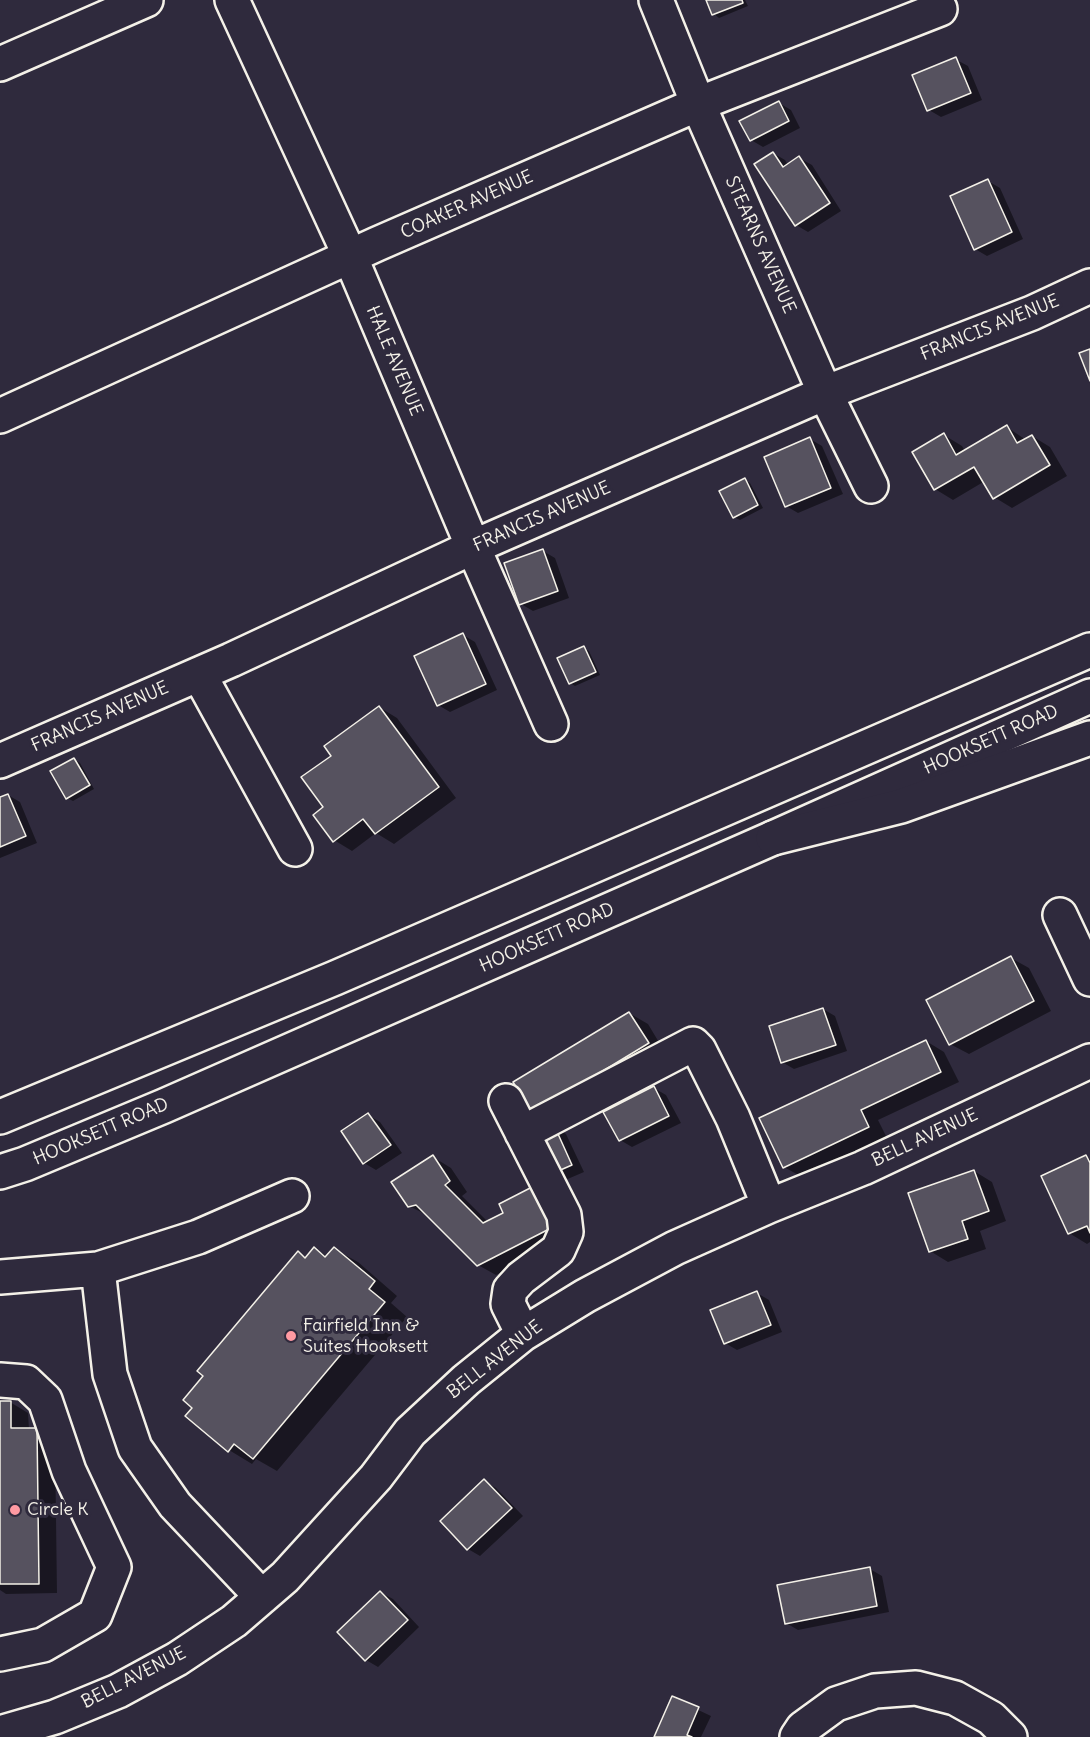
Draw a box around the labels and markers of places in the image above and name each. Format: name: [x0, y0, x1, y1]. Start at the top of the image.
place label: Fairfield Inn & Suites Hooksett: [303, 1315, 428, 1358]
marker: Fairfield Inn & Suites Hooksett: [284, 1329, 298, 1343]
place label: Circle K: [27, 1499, 88, 1521]
marker: Circle K: [8, 1503, 22, 1517]

